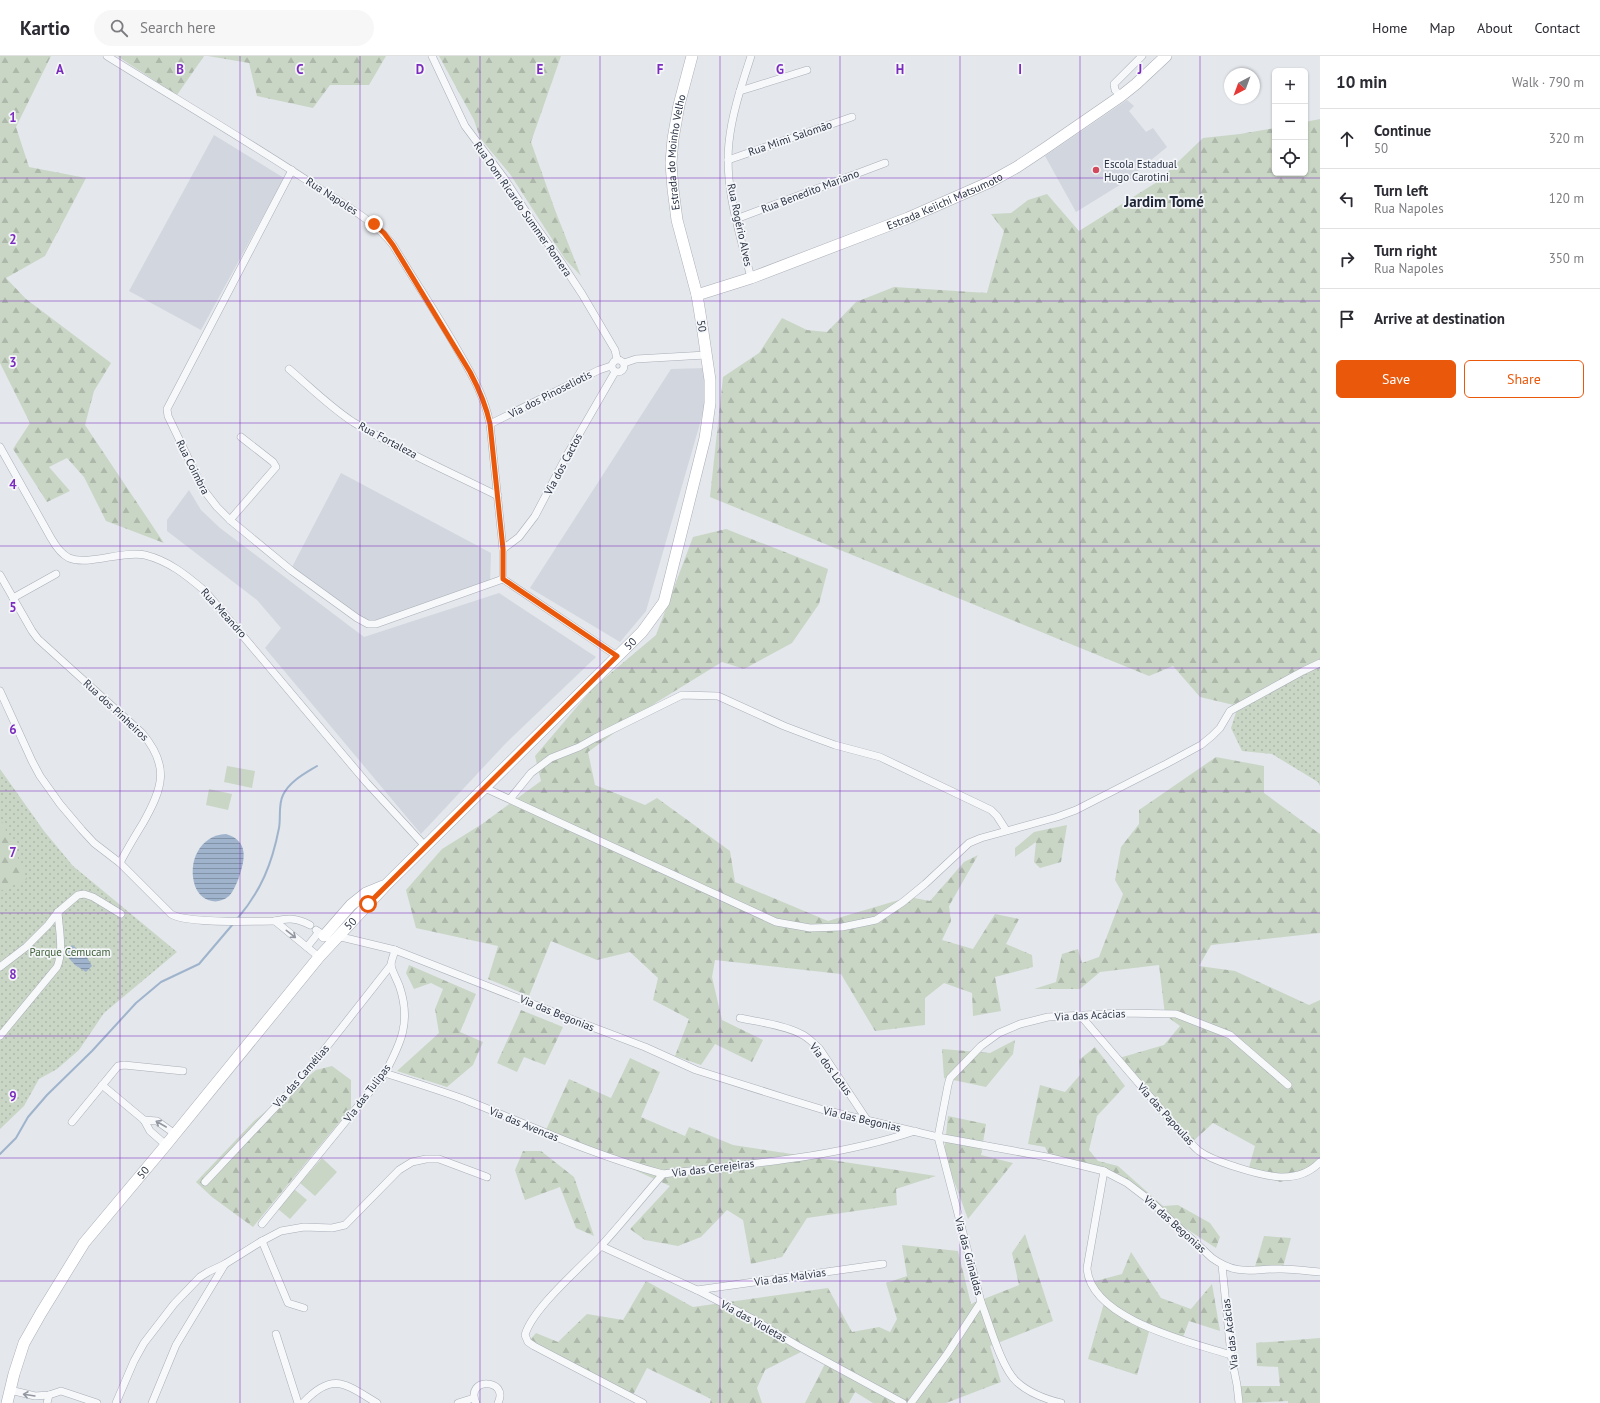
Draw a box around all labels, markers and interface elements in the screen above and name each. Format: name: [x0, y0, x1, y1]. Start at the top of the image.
search box: [94, 10, 374, 46]
text: Kartio: [20, 16, 70, 40]
icon: search: [108, 17, 130, 39]
text: Search here: [140, 18, 216, 37]
text: Home: [1372, 19, 1407, 37]
text: Map: [1429, 19, 1455, 37]
text: About: [1477, 19, 1513, 37]
text: Contact: [1535, 19, 1580, 37]
text: A: [56, 61, 64, 78]
text: B: [176, 61, 184, 78]
text: C: [296, 61, 304, 78]
text: D: [416, 61, 424, 78]
text: E: [537, 61, 544, 78]
text: F: [657, 61, 664, 78]
text: G: [776, 61, 784, 78]
text: H: [896, 61, 904, 78]
text: I: [1018, 61, 1022, 78]
text: J: [1137, 61, 1142, 78]
north arrow: [1224, 68, 1260, 104]
map controls: [1272, 68, 1308, 176]
button: +: [1272, 68, 1308, 104]
text: 10 min: [1336, 71, 1387, 93]
text: Walk · 790 m: [1512, 74, 1584, 91]
street label: Estrada do Moinho Velho: [664, 93, 689, 211]
button: −: [1272, 104, 1308, 140]
text: 1: [9, 109, 17, 126]
street label: Rua Mimi Salomão: [746, 117, 834, 159]
text: Continue: [1374, 121, 1431, 140]
icon: ahead: [1336, 128, 1358, 150]
text: 320 m: [1549, 130, 1584, 147]
street label: Rua Dom Ricardo Summer Romera: [471, 139, 575, 279]
button: locate: [1272, 140, 1308, 176]
text: 50: [1374, 140, 1388, 157]
place label: Escola Estadual Hugo Carotini: [1104, 157, 1178, 184]
marker: Escola Estadual Hugo Carotini: [1091, 165, 1101, 175]
street label: Rua Benedito Mariano: [759, 166, 861, 216]
street label: Estrada Keiichi Matsumoto: [885, 169, 1005, 233]
street label: Rua Napoles: [303, 174, 361, 218]
text: Turn left: [1374, 181, 1428, 200]
street label: Rua Rogério Alves: [724, 182, 756, 268]
icon: left: [1336, 188, 1358, 210]
text: 120 m: [1549, 190, 1584, 207]
district label: Jardim Tomé: [1123, 192, 1204, 211]
text: Rua Napoles: [1374, 200, 1444, 217]
route end: [365, 215, 383, 233]
text: 2: [9, 231, 17, 248]
text: Turn right: [1374, 241, 1437, 260]
icon: right: [1336, 248, 1358, 270]
text: 350 m: [1549, 250, 1584, 267]
text: Rua Napoles: [1374, 260, 1444, 277]
icon: arrive: [1336, 308, 1358, 330]
text: Arrive at destination: [1374, 309, 1505, 328]
street label: 50: [694, 319, 710, 333]
text: 3: [9, 354, 17, 371]
button: Save: [1336, 360, 1456, 398]
button: Share: [1464, 360, 1584, 398]
street label: Via dos Pinoseliotis: [505, 367, 594, 421]
street label: Rua Fortaleza: [356, 419, 420, 461]
street label: Via dos Cactos: [540, 431, 585, 498]
street label: Rua Coimbra: [173, 437, 213, 497]
text: 4: [9, 476, 17, 493]
street label: Rua Meandro: [198, 585, 250, 641]
text: 5: [9, 599, 17, 616]
street label: 50: [621, 634, 639, 653]
street label: Rua dos Pinheiros: [80, 676, 152, 744]
text: 6: [9, 721, 17, 738]
text: 7: [9, 844, 17, 861]
route start: [359, 895, 377, 913]
street label: 50: [341, 914, 359, 933]
one-way arrow: [286, 930, 297, 938]
park label: Parque Cemucam: [29, 945, 111, 959]
text: 8: [9, 966, 17, 983]
street label: Via das Begonias: [517, 991, 597, 1034]
street label: Via das Acácias: [1053, 1006, 1126, 1024]
street label: Via dos Lotus: [806, 1039, 856, 1098]
street label: Via das Camélias: [269, 1041, 332, 1111]
street label: Via das Tulipas: [340, 1061, 394, 1126]
street label: Via das Papoulas: [1134, 1079, 1198, 1148]
text: 9: [9, 1088, 17, 1105]
street label: Via das Avencas: [486, 1103, 561, 1145]
street label: Via das Begonias: [821, 1103, 903, 1135]
one-way arrow: [155, 1120, 167, 1128]
street label: Via das Cerejeiras: [670, 1156, 755, 1180]
street label: 50: [134, 1163, 152, 1182]
street label: Via das Begonias: [1140, 1192, 1209, 1256]
street label: Via das Grinaldas: [952, 1214, 986, 1297]
street label: Via das Malvias: [752, 1265, 827, 1289]
street label: Via das Violetas: [717, 1296, 790, 1345]
street label: Via das Acácias: [1219, 1298, 1241, 1371]
one-way arrow: [23, 1390, 36, 1398]

